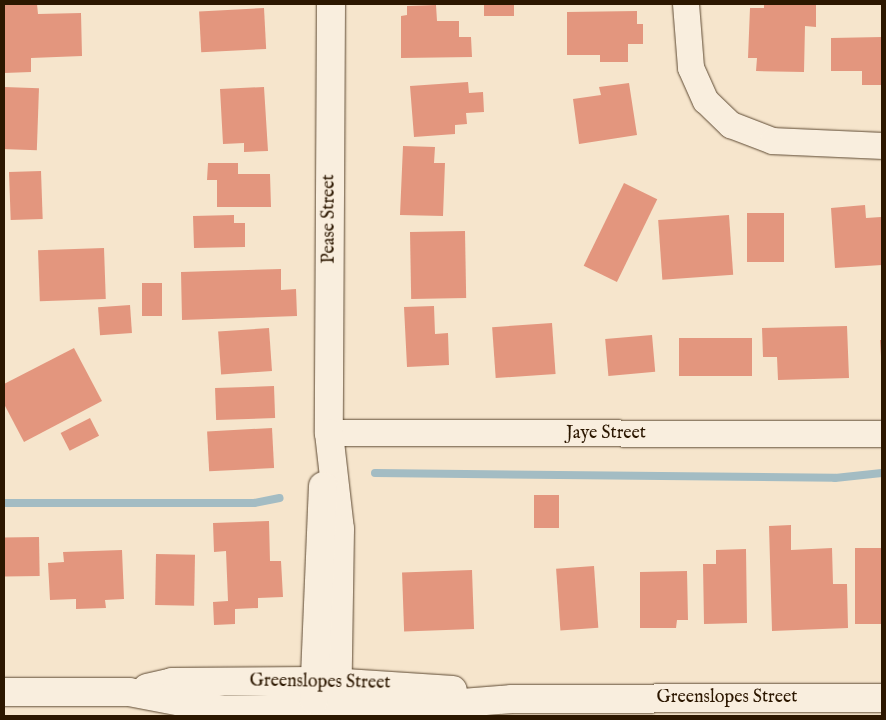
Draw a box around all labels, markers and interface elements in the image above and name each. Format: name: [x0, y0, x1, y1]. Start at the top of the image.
street label: Pease Street: [319, 174, 341, 264]
street label: Jaye Street: [566, 423, 646, 445]
street label: Greenslopes Street: [249, 671, 391, 695]
street label: Greenslopes Street: [657, 687, 797, 709]

